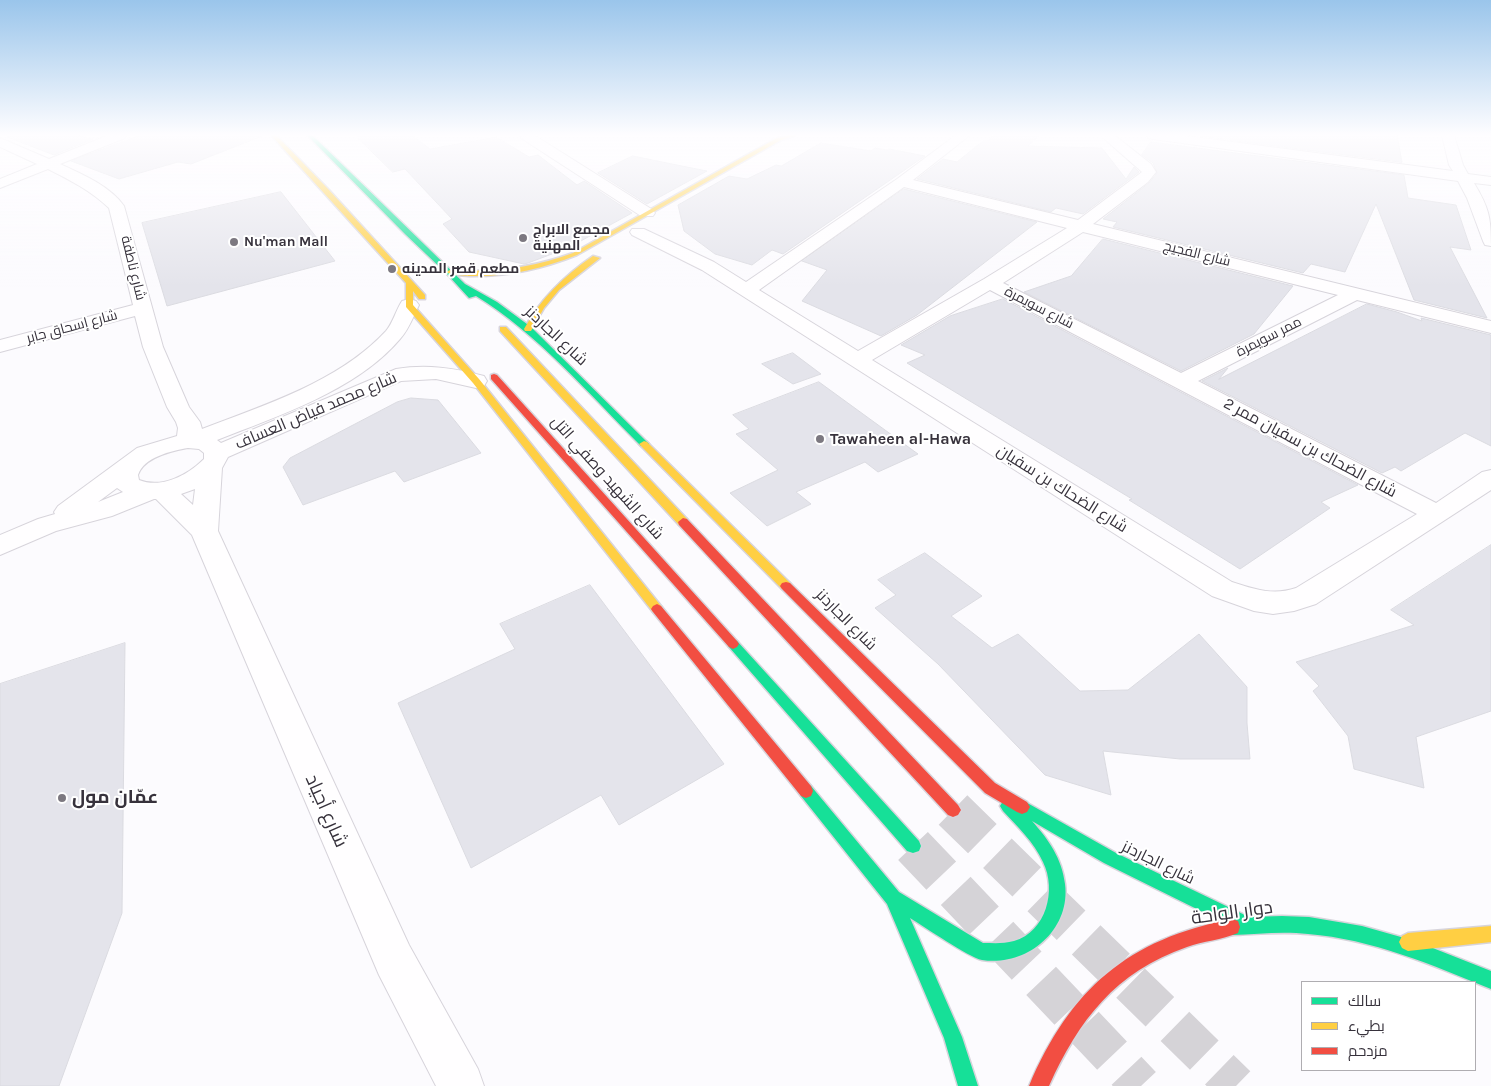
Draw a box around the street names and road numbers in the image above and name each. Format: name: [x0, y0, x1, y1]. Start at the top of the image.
street label: شارع ناطفة: [117, 234, 149, 302]
street label: شارع الفجيج: [1162, 238, 1232, 270]
street label: شارع سويمرة: [1001, 283, 1077, 333]
street label: شارع الجاردنز: [521, 302, 591, 370]
street label: شارع إسحاق جابر: [25, 307, 119, 347]
street label: ممر سويمرة: [1233, 313, 1305, 361]
street label: شارع محمد فياض العساف: [232, 368, 400, 454]
street label: شارع الضحاك بن سفيان ممر 2: [1220, 394, 1400, 502]
street label: شارع الشهيد وصفي التل: [547, 412, 667, 544]
street label: شارع الضحاك بن سفيان: [993, 441, 1131, 537]
street label: شارع الجاردنز: [811, 585, 881, 655]
street label: شارع أجياد: [300, 771, 352, 851]
street label: شارع الجاردنز: [1118, 837, 1198, 889]
street label: دوار الواحة: [1190, 896, 1274, 930]

